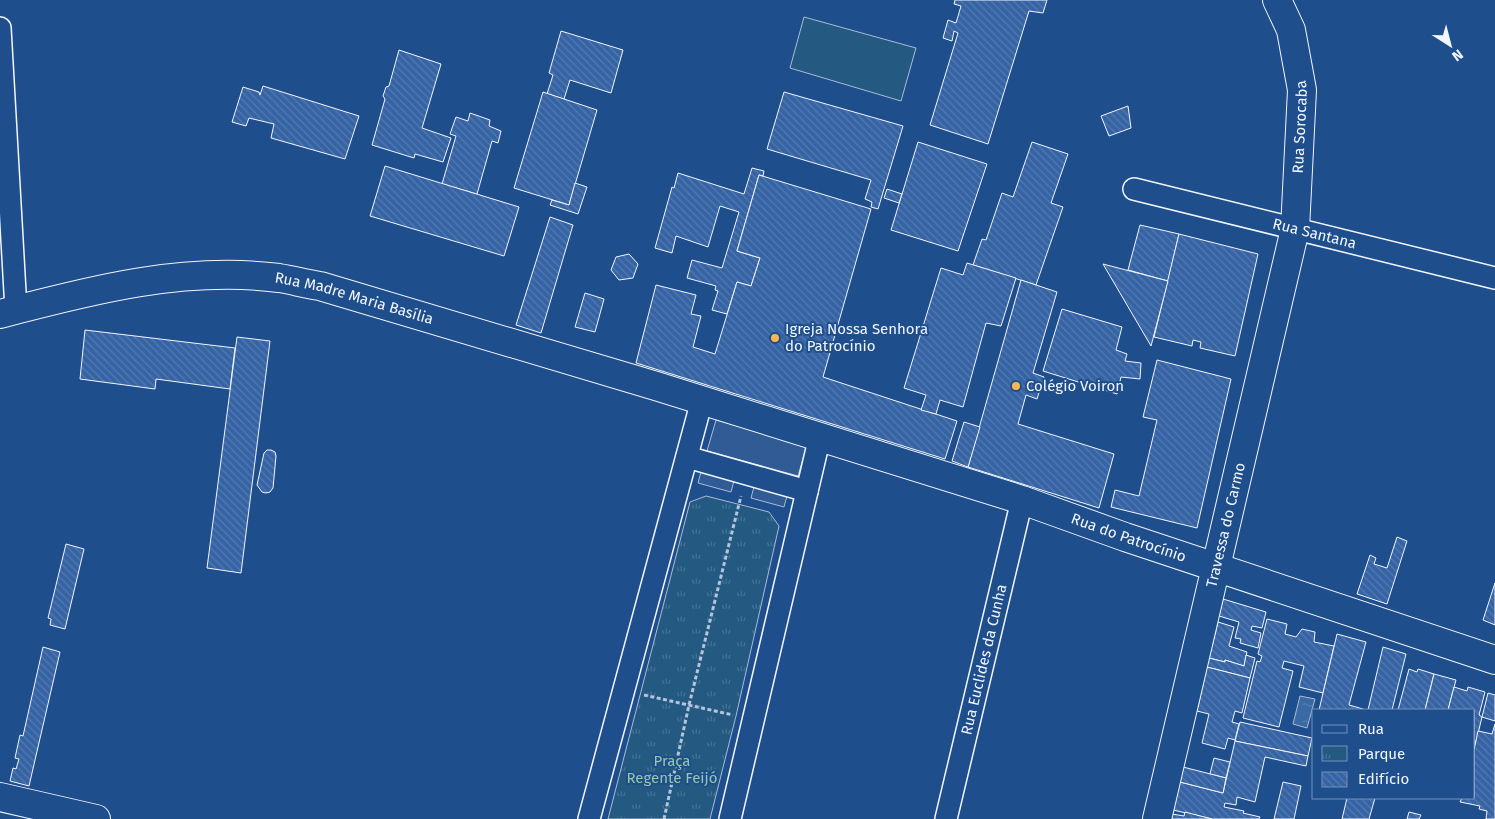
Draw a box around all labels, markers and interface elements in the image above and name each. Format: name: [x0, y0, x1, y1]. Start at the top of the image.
north arrow: [1425, 20, 1475, 70]
text: N: [1449, 46, 1466, 65]
street label: Rua Sorocaba: [1289, 79, 1311, 174]
street label: Rua Santana: [1271, 215, 1358, 253]
street label: Rua Madre Maria Basília: [274, 268, 436, 328]
place label: Igreja Nossa Senhora do Patrocínio: [785, 320, 928, 355]
marker: Igreja Nossa Senhora do Patrocínio: [769, 332, 781, 344]
place label: Colégio Voiron: [1026, 377, 1124, 395]
marker: Colégio Voiron: [1010, 380, 1022, 392]
street label: Travessa do Carmo: [1202, 461, 1249, 589]
street label: Rua do Patrocínio: [1069, 509, 1189, 566]
street label: Rua Euclides da Cunha: [957, 582, 1011, 737]
legend: [1312, 709, 1475, 799]
text: Rua: [1358, 720, 1384, 738]
text: Parque: [1358, 745, 1405, 763]
park label: Praça Regente Feijó: [626, 752, 718, 787]
text: Edifício: [1358, 770, 1409, 788]

